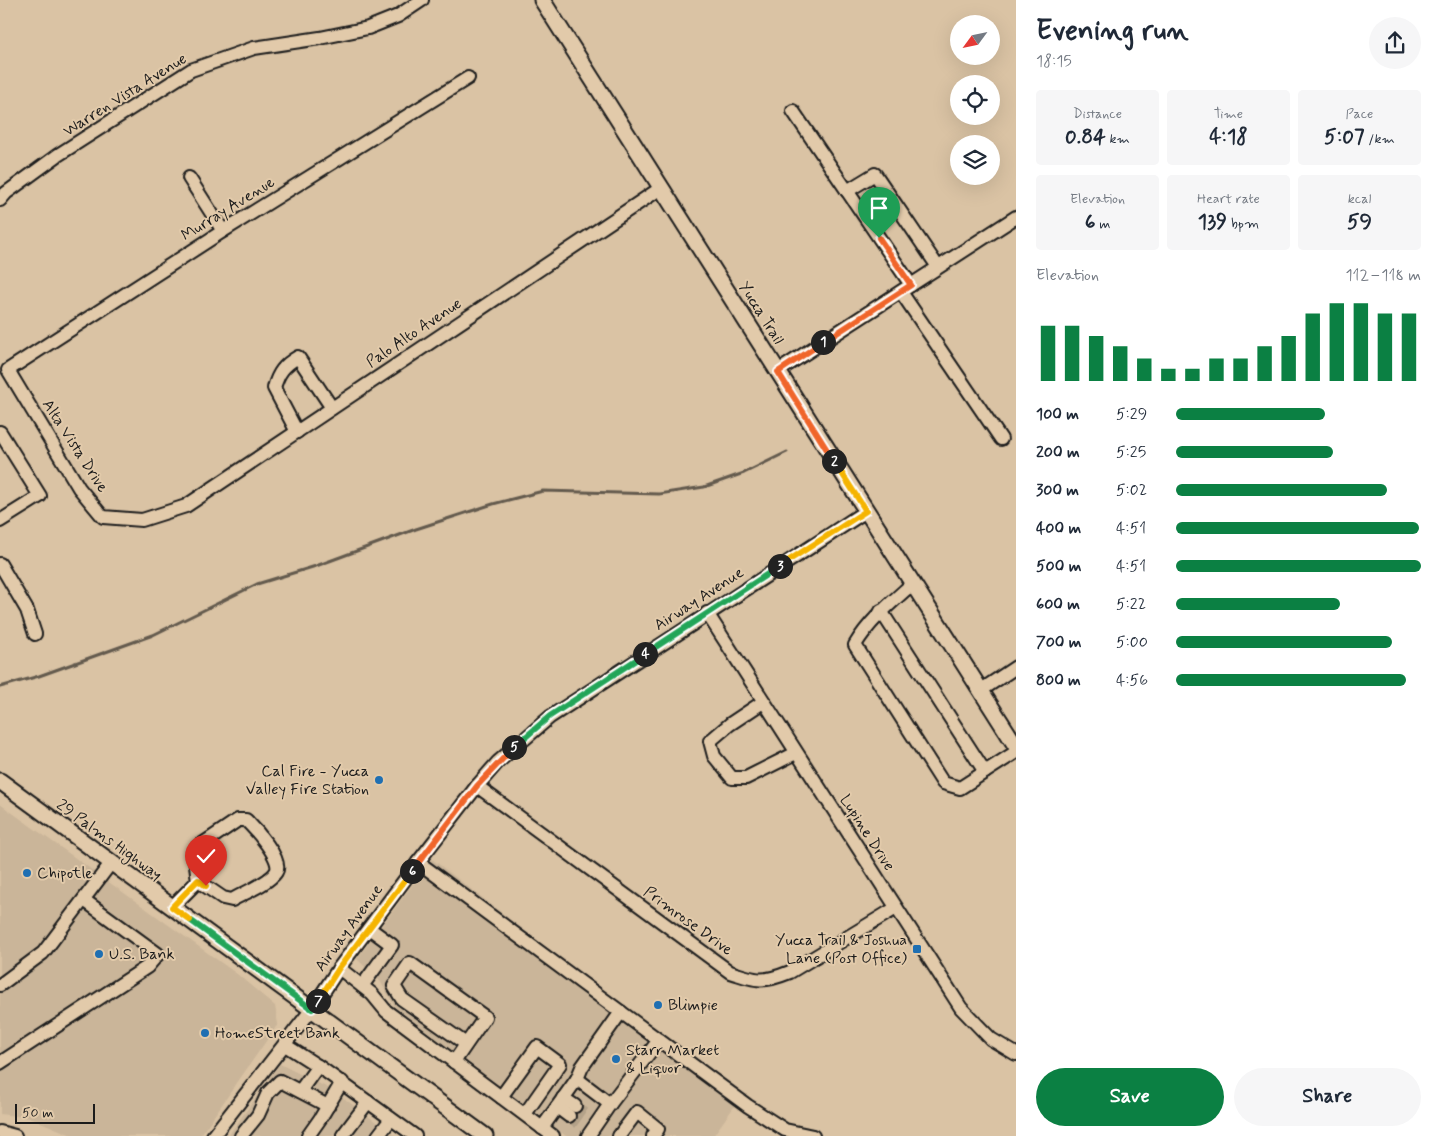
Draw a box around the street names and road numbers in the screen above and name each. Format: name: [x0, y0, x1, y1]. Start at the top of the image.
street label: Warren Vista Avenue: [59, 48, 191, 142]
street label: Murray Avenue: [177, 172, 279, 246]
street label: Yucca Trail: [733, 278, 789, 348]
street label: Palo Alto Avenue: [362, 293, 466, 373]
street label: Alta Vista Drive: [37, 395, 113, 497]
street label: Airway Avenue: [650, 562, 748, 636]
street label: Lupine Drive: [835, 791, 899, 875]
street label: 29 Palms Highway: [51, 795, 166, 886]
street label: Airway Avenue: [310, 880, 388, 976]
street label: Primrose Drive: [639, 882, 737, 961]

